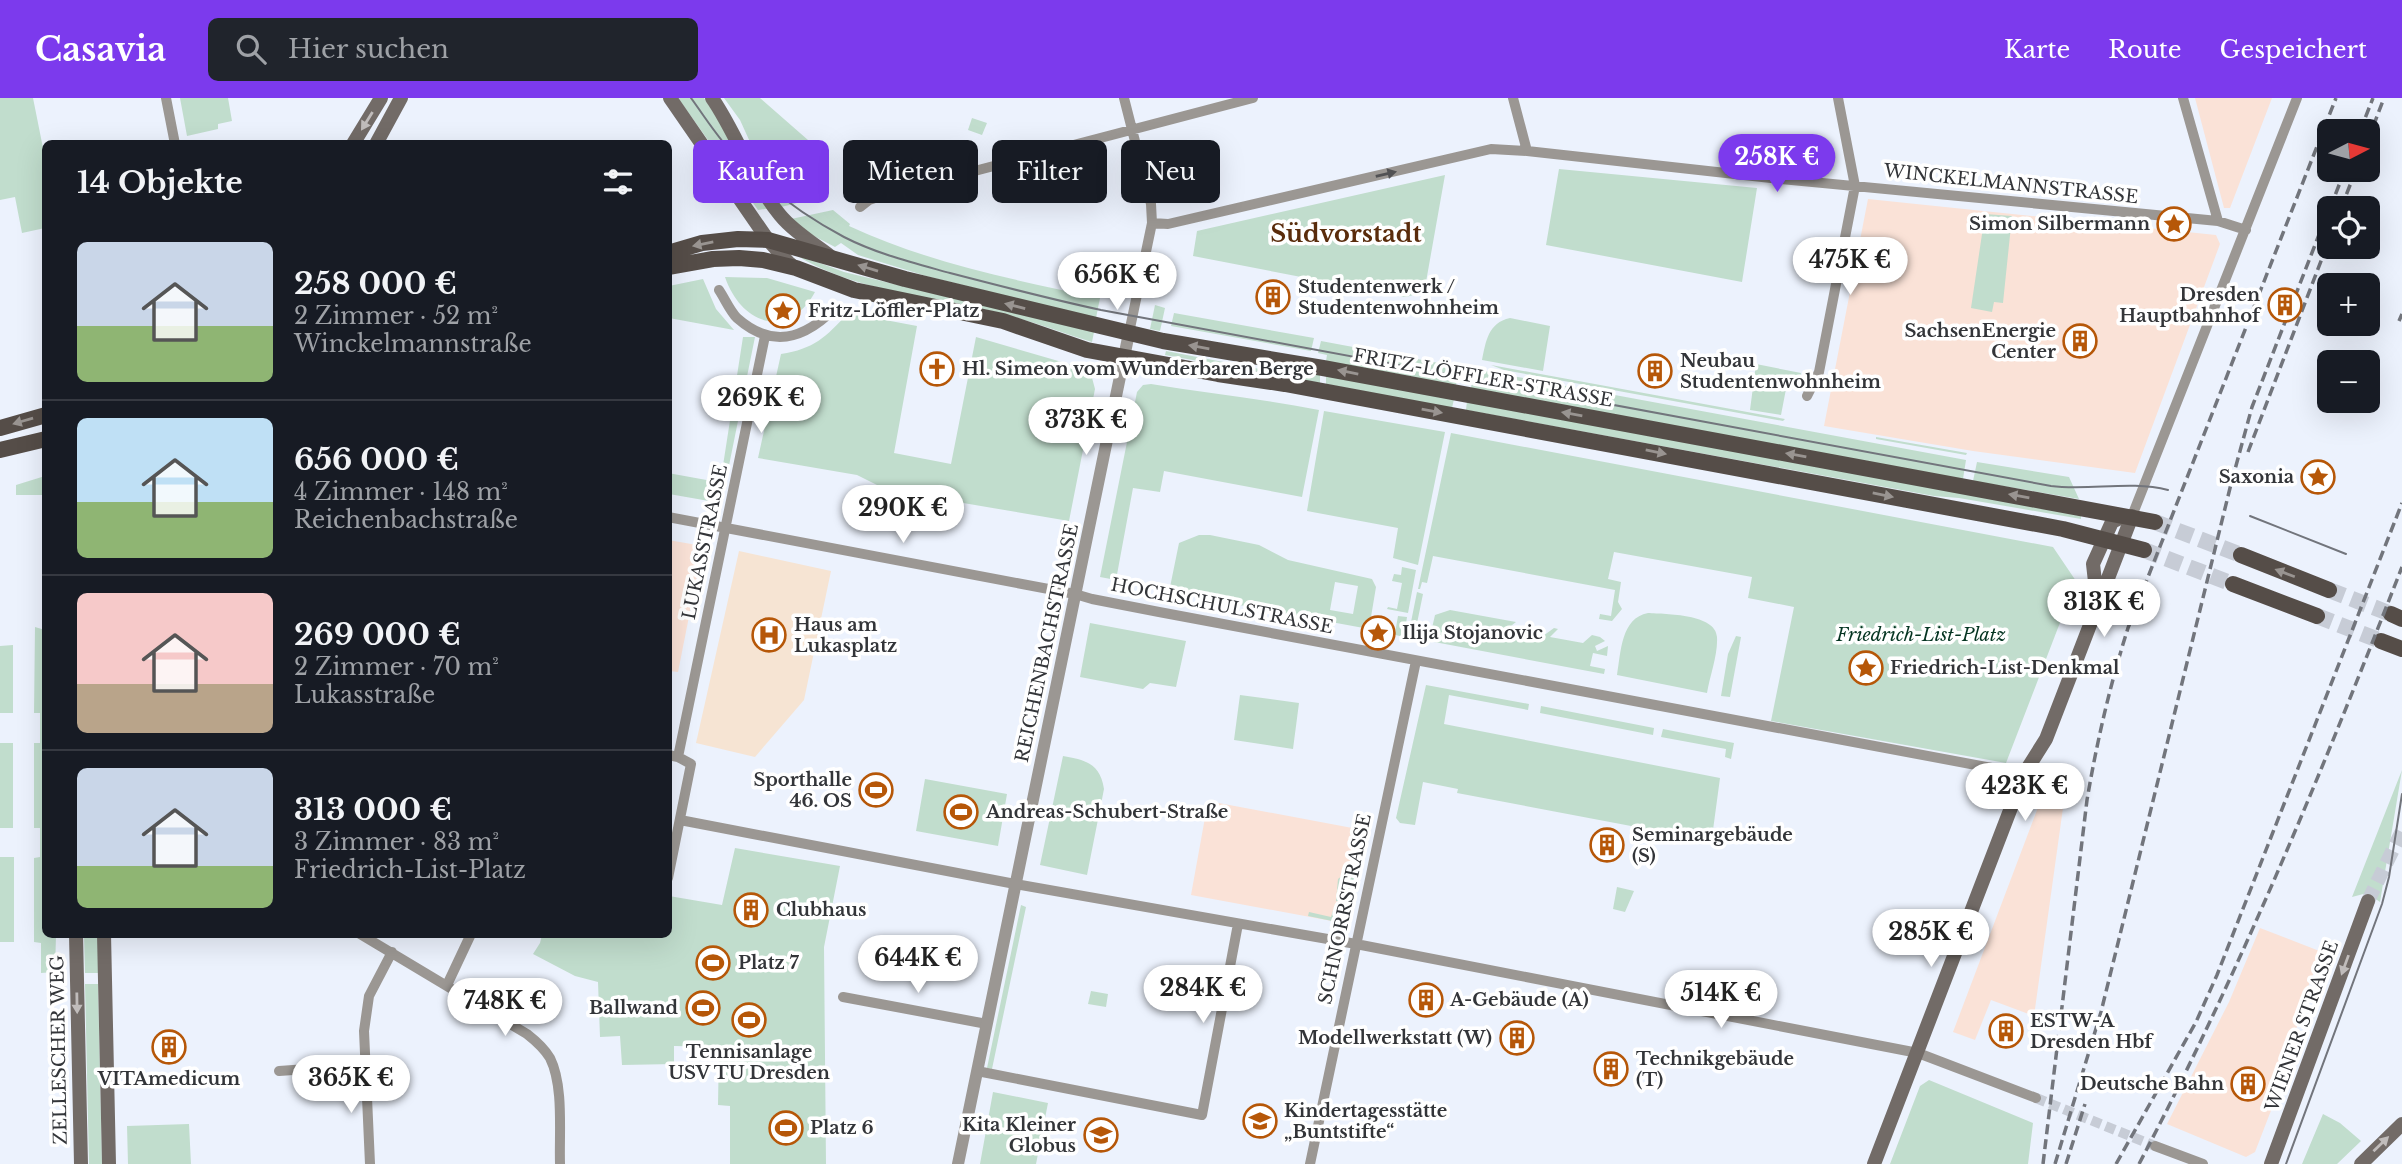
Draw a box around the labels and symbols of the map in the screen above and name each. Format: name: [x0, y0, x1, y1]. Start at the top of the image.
one-way arrow: [361, 111, 374, 130]
north arrow: [2317, 119, 2380, 182]
pin: 258K €: [1720, 134, 1834, 194]
street label: WINCKELMANNSTRASSE: [1882, 160, 2139, 208]
one-way arrow: [1375, 168, 1397, 179]
place icon: Simon Silbermann: [2155, 205, 2193, 243]
place label: Simon Silbermann: [1969, 213, 2150, 235]
district label: Südvorstadt: [1270, 219, 1423, 248]
pin: 475K €: [1793, 238, 1907, 297]
one-way arrow: [692, 239, 714, 250]
pin: 656K €: [1060, 252, 1174, 312]
one-way arrow: [857, 263, 878, 273]
place label: Studentenwerk / Studentenwohnheim: [1298, 276, 1499, 319]
building icon: Studentenwerk / Studentenwohnheim: [1254, 278, 1292, 316]
place label: Dresden Hauptbahnhof: [2119, 284, 2262, 327]
building icon: Dresden Hauptbahnhof: [2266, 286, 2304, 324]
place icon: Fritz-Löffler-Platz: [764, 292, 802, 330]
place label: Fritz-Löffler-Platz: [808, 300, 980, 322]
one-way arrow: [1004, 300, 1026, 311]
place label: SachsenEnergie Center: [1904, 320, 2056, 363]
building icon: SachsenEnergie Center: [2061, 322, 2099, 360]
one-way arrow: [1188, 341, 1210, 352]
street label: FRITZ-LÖFFLER-STRASSE: [1352, 343, 1615, 412]
church icon: Hl. Simeon vom Wunderbaren Berge: [918, 350, 956, 388]
place label: Neubau Studentenwohnheim: [1680, 350, 1881, 393]
building icon: Neubau Studentenwohnheim: [1636, 352, 1674, 390]
place label: Hl. Simeon vom Wunderbaren Berge: [962, 358, 1314, 380]
one-way arrow: [1337, 367, 1359, 378]
pin: 269K €: [704, 376, 818, 435]
pin: 373K €: [1029, 398, 1143, 457]
one-way arrow: [1421, 405, 1443, 416]
one-way arrow: [1561, 408, 1583, 419]
one-way arrow: [12, 417, 33, 427]
one-way arrow: [1645, 447, 1667, 458]
one-way arrow: [1785, 449, 1807, 460]
place icon: Saxonia: [2299, 458, 2337, 496]
street label: LUKASSTRASSE: [678, 462, 732, 622]
place label: Saxonia: [2219, 466, 2295, 488]
pin: 290K €: [846, 486, 960, 545]
one-way arrow: [1872, 490, 1894, 501]
one-way arrow: [2008, 490, 2030, 501]
street label: REICHENBACHSTRASSE: [1011, 522, 1083, 764]
one-way arrow: [2274, 567, 2295, 578]
street label: HOCHSCHULSTRASSE: [1109, 574, 1335, 638]
pin: 313K €: [2047, 580, 2161, 639]
place label: Haus am Lukasplatz: [794, 614, 897, 657]
place icon: Ilija Stojanovic: [1359, 614, 1397, 652]
hospital icon: Haus am Lukasplatz: [750, 616, 788, 654]
place label: Ilija Stojanovic: [1402, 622, 1543, 644]
park label: Friedrich-List-Platz: [1835, 624, 2006, 646]
place icon: Friedrich-List-Denkmal: [1847, 649, 1885, 687]
place label: Friedrich-List-Denkmal: [1890, 657, 2120, 679]
pin: 423K €: [1968, 764, 2082, 823]
place label: Sporthalle 46. OS: [753, 769, 852, 812]
sports icon: Sporthalle 46. OS: [857, 771, 895, 809]
sports icon: Andreas-Schubert-Straße: [942, 793, 980, 831]
place label: Andreas-Schubert-Straße: [985, 801, 1228, 823]
street label: SCHNORRSTRASSE: [1314, 812, 1376, 1006]
place label: Seminargebäude (S): [1632, 824, 1793, 867]
building icon: Seminargebäude (S): [1588, 826, 1626, 864]
building icon: Clubhaus: [732, 891, 770, 929]
place label: Clubhaus: [776, 899, 866, 921]
pin: 285K €: [1874, 910, 1988, 969]
pin: 644K €: [861, 936, 975, 995]
street label: WIENER STRASSE: [2261, 938, 2343, 1115]
sports icon: Platz 7: [694, 944, 732, 982]
place label: Platz 7: [738, 952, 800, 974]
one-way arrow: [2339, 954, 2350, 975]
street label: ZELLESCHER WEG: [46, 955, 72, 1145]
pin: 284K €: [1146, 965, 1260, 1025]
pin: 514K €: [1664, 970, 1778, 1030]
pin: 748K €: [448, 978, 562, 1038]
building icon: A-Gebäude (A): [1407, 981, 1445, 1019]
sports icon: Ballwand: [684, 989, 722, 1027]
place label: A-Gebäude (A): [1449, 989, 1589, 1011]
one-way arrow: [71, 992, 83, 1014]
place label: Ballwand: [589, 997, 679, 1019]
sports icon: Tennisanlage USV TU Dresden: [730, 1001, 768, 1039]
place label: ESTW-A Dresden Hbf: [2030, 1010, 2154, 1053]
building icon: ESTW-A Dresden Hbf: [1987, 1012, 2025, 1050]
building icon: Modellwerkstatt (W): [1498, 1019, 1536, 1057]
place label: Modellwerkstatt (W): [1298, 1027, 1492, 1049]
building icon: VITAmedicum: [150, 1028, 188, 1066]
place label: Tennisanlage USV TU Dresden: [668, 1041, 830, 1084]
place label: Technikgebäude (T): [1636, 1048, 1794, 1091]
building icon: Technikgebäude (T): [1592, 1050, 1630, 1088]
pin: 365K €: [294, 1056, 408, 1115]
building icon: Deutsche Bahn: [2229, 1065, 2267, 1103]
place label: VITAmedicum: [97, 1068, 240, 1090]
place label: Deutsche Bahn: [2080, 1073, 2224, 1095]
place label: Kindertagesstätte „Buntstifte“: [1284, 1100, 1447, 1143]
school or university icon: Kindertagesstätte „Buntstifte“: [1241, 1102, 1279, 1140]
sports icon: Platz 6: [767, 1109, 805, 1147]
place label: Kita Kleiner Globus: [962, 1114, 1076, 1157]
school or university icon: Kita Kleiner Globus: [1082, 1116, 1120, 1154]
place label: Platz 6: [810, 1117, 874, 1139]
one-way arrow: [2373, 1136, 2390, 1153]

